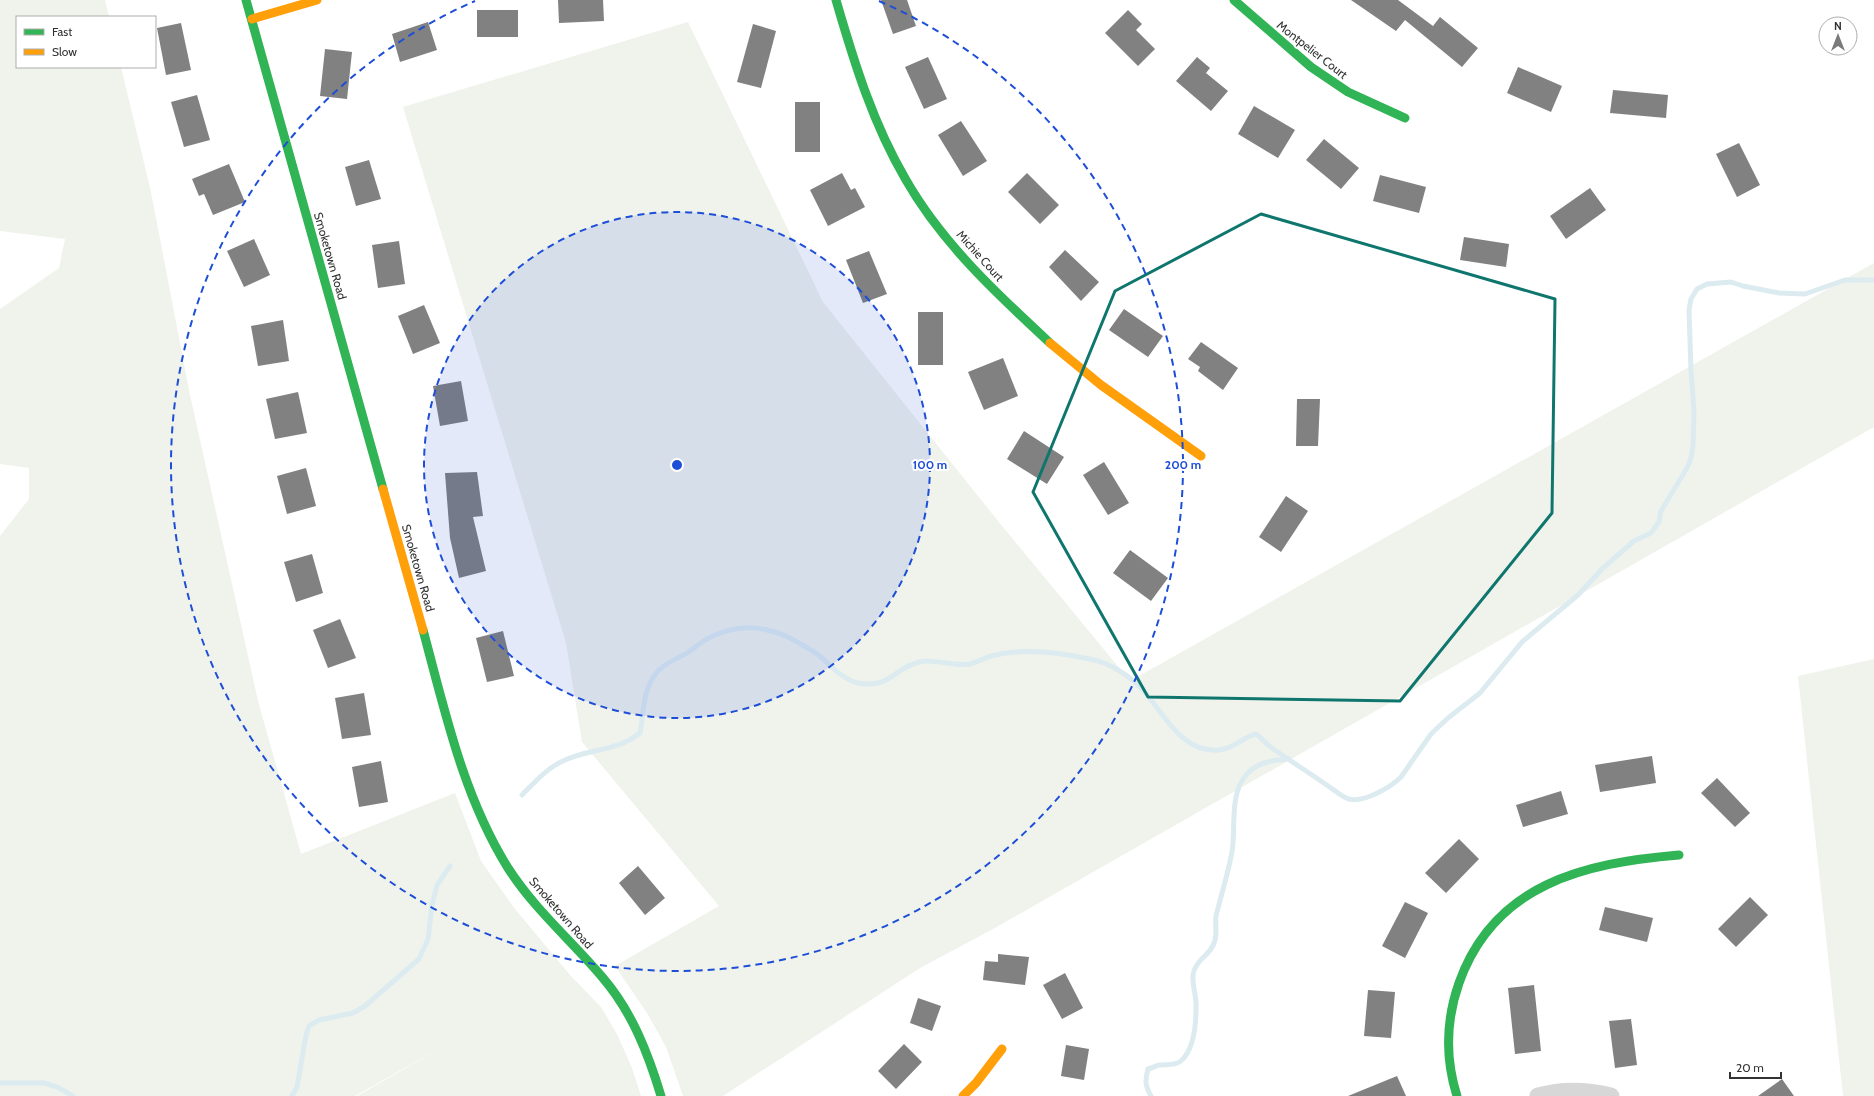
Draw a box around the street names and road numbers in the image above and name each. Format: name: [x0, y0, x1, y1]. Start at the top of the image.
street label: Montpelier Court: [1274, 17, 1351, 82]
street label: Smoketown Road: [311, 211, 350, 301]
street label: Michie Court: [954, 227, 1007, 284]
street label: Smoketown Road: [399, 523, 438, 613]
street label: Smoketown Road: [526, 874, 597, 952]

